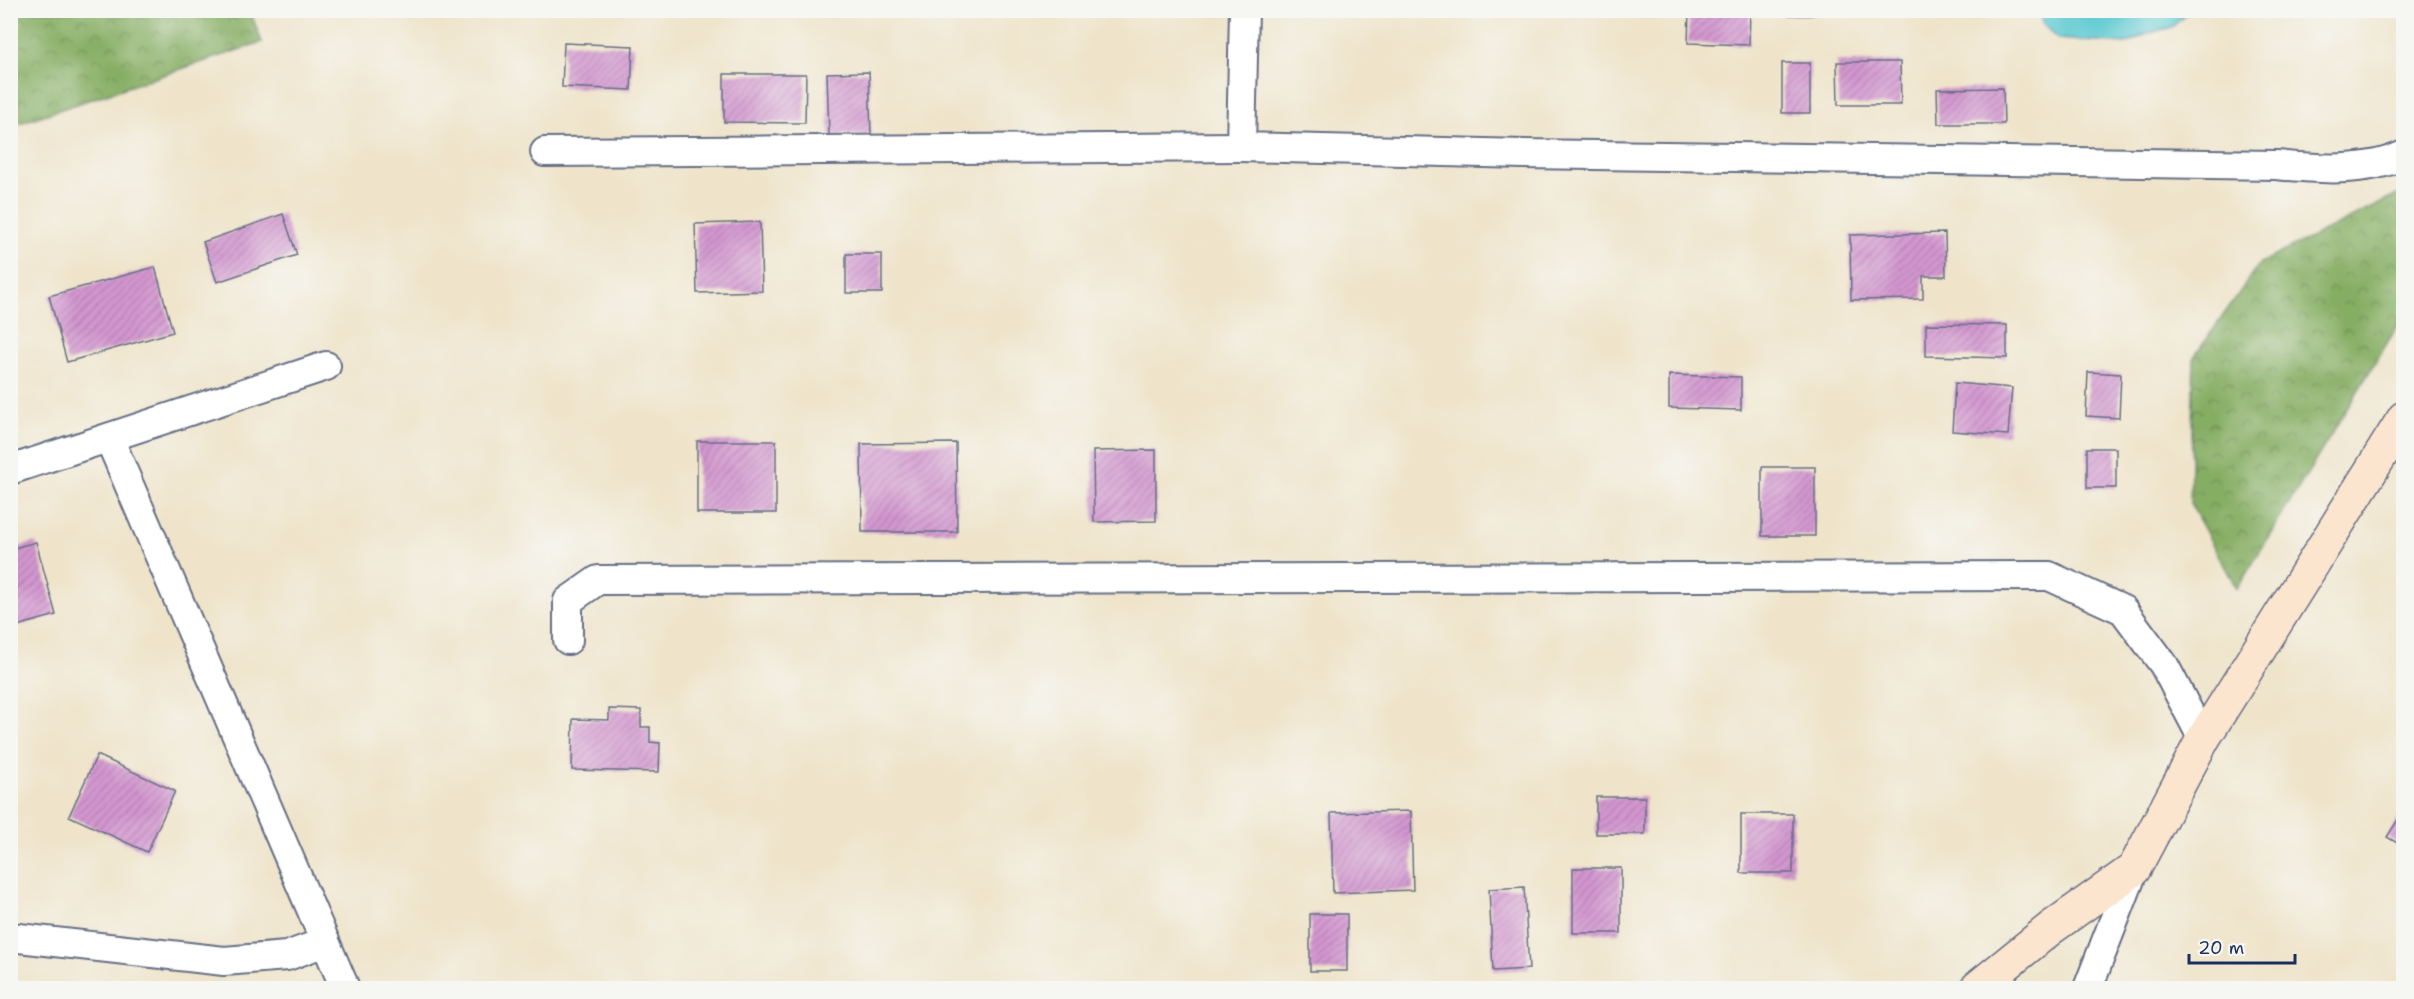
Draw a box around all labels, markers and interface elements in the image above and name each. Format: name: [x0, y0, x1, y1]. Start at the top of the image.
scale bar: [2189, 927, 2296, 965]
text: 20 m: [2198, 936, 2244, 960]

